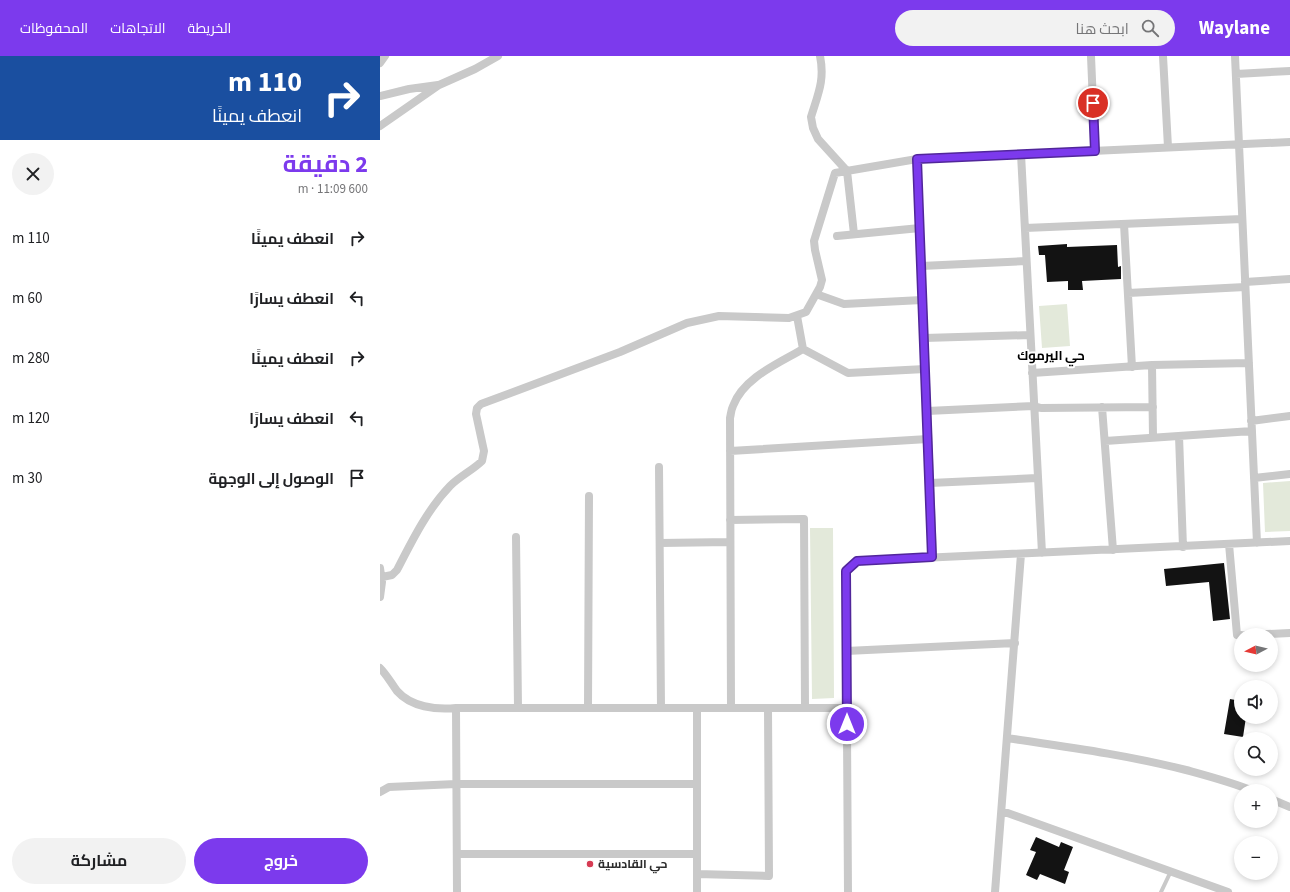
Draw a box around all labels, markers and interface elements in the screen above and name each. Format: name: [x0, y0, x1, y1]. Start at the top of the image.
search box: [895, 10, 1175, 46]
text: Waylane: [1199, 15, 1270, 42]
icon: search: [1139, 17, 1161, 39]
text: المحفوظات: [20, 19, 88, 39]
text: الاتجاهات: [110, 19, 166, 39]
text: الخريطة: [188, 19, 231, 39]
text: ابحث هنا: [1076, 19, 1129, 40]
text: 110 m: [228, 62, 302, 102]
icon: right: [316, 72, 368, 124]
pin: [1076, 86, 1110, 120]
icon: arrive: [1082, 92, 1104, 114]
text: انعطف يمينًا: [212, 104, 302, 129]
text: 2 دقيقة: [283, 147, 368, 182]
button: close: [12, 153, 54, 195]
text: 600 m · 11:09: [298, 180, 368, 198]
icon: right: [346, 227, 368, 249]
text: 110 m: [12, 228, 50, 249]
text: انعطف يمينًا: [251, 229, 334, 250]
icon: left: [346, 287, 368, 309]
text: 60 m: [12, 288, 42, 309]
text: انعطف يسارًا: [249, 289, 334, 310]
icon: right: [346, 347, 368, 369]
district label: حي اليرموك: [1017, 347, 1085, 367]
text: 280 m: [12, 348, 50, 369]
text: انعطف يمينًا: [251, 349, 334, 370]
icon: left: [346, 407, 368, 429]
text: 120 m: [12, 408, 50, 429]
text: انعطف يسارًا: [249, 409, 334, 430]
icon: arrive: [346, 467, 368, 489]
text: 30 m: [12, 468, 42, 489]
text: الوصول إلى الوجهة: [208, 469, 334, 490]
north arrow: [1234, 628, 1278, 672]
map controls: [1234, 628, 1278, 880]
button: sound: [1234, 680, 1278, 724]
position arrow: [826, 703, 868, 745]
button: search: [1234, 732, 1278, 776]
button: +: [1234, 784, 1278, 828]
button: −: [1234, 836, 1278, 880]
button: مشاركة: [12, 838, 186, 884]
button: خروج: [194, 838, 368, 884]
place label: حي القادسية: [598, 856, 667, 874]
marker: حي القادسية: [585, 859, 595, 869]

